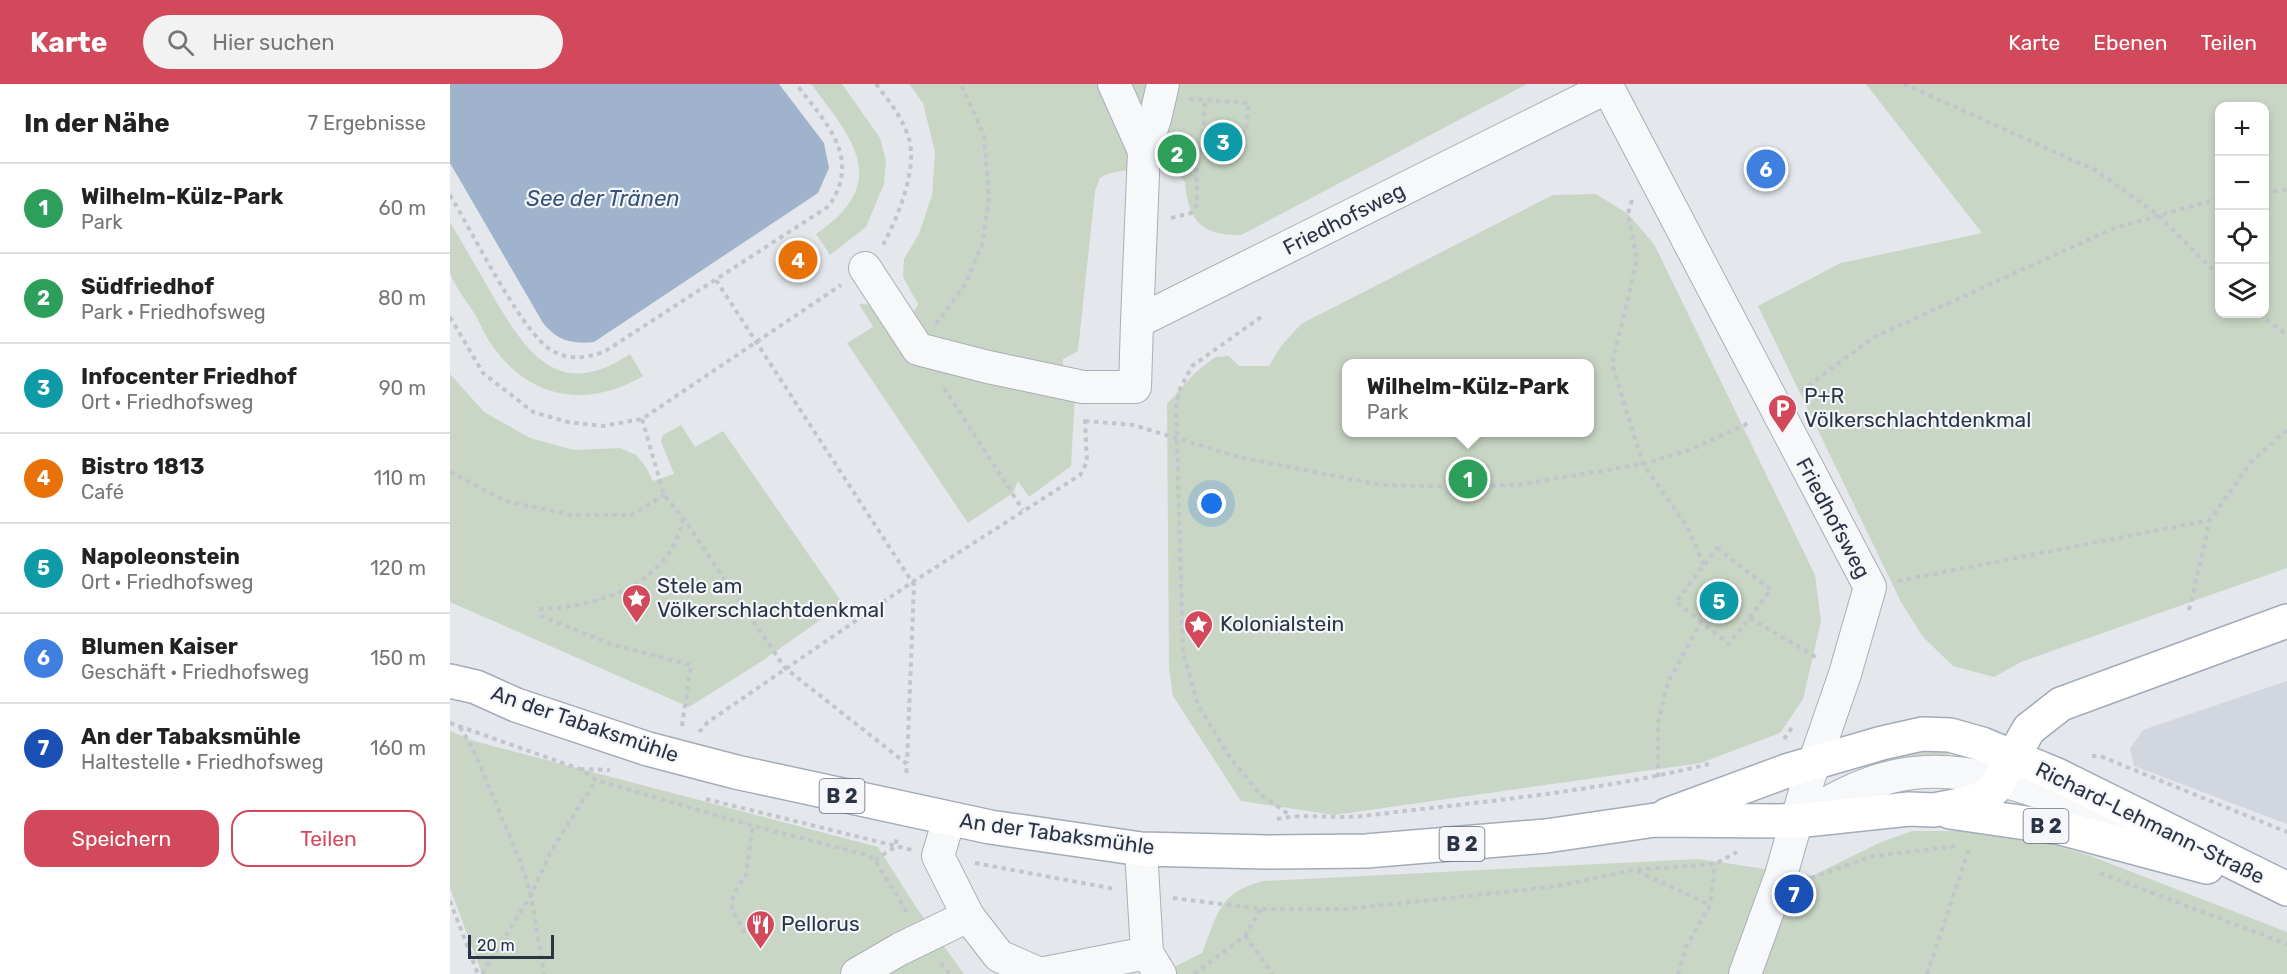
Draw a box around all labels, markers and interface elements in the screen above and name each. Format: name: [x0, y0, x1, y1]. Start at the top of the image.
search box: [143, 15, 563, 69]
text: Karte: [30, 26, 107, 59]
icon: search: [164, 26, 197, 59]
text: Hier suchen: [212, 29, 335, 56]
text: Karte: [2008, 30, 2060, 55]
text: Ebenen: [2093, 30, 2167, 55]
text: Teilen: [2200, 30, 2257, 55]
map controls: [2215, 102, 2269, 318]
button: +: [2215, 102, 2269, 156]
text: In der Nähe: [24, 108, 170, 139]
text: 7 Ergebnisse: [308, 111, 426, 135]
pin: 3: [1204, 120, 1242, 164]
pin: 2: [1158, 132, 1196, 176]
pin: 6: [1746, 146, 1786, 191]
button: −: [2215, 156, 2269, 210]
street label: Friedhofsweg: [1279, 177, 1409, 260]
text: Wilhelm-Külz-Park: [81, 183, 283, 210]
water label: See der Tränen: [526, 185, 680, 212]
text: 1: [39, 196, 48, 220]
text: 60 m: [379, 196, 426, 220]
text: Park: [81, 210, 123, 234]
button: locate: [2215, 210, 2269, 264]
pin: 4: [778, 238, 818, 282]
button: layers: [2215, 264, 2269, 318]
text: Südfriedhof: [81, 273, 214, 300]
text: 2: [37, 286, 50, 310]
text: 80 m: [378, 286, 426, 310]
text: Park · Friedhofsweg: [81, 300, 266, 324]
popup: [1342, 359, 1594, 437]
text: Infocenter Friedhof: [81, 363, 297, 390]
text: Wilhelm-Külz-Park: [1367, 373, 1569, 400]
text: 3: [37, 376, 50, 400]
text: 90 m: [379, 376, 426, 400]
place label: P+R Völkerschlachtdenkmal: [1804, 383, 2031, 432]
text: Ort · Friedhofsweg: [81, 390, 253, 414]
parking icon: P+R Völkerschlachtdenkmal: [1767, 392, 1799, 434]
text: Park: [1367, 400, 1408, 424]
text: Bistro 1813: [81, 453, 204, 480]
street label: Friedhofsweg: [1791, 453, 1876, 583]
pin: 1: [1448, 456, 1488, 502]
text: 4: [37, 466, 50, 490]
text: 110 m: [374, 466, 426, 490]
text: Café: [81, 480, 124, 504]
your location: [1197, 489, 1226, 518]
text: Napoleonstein: [81, 543, 240, 570]
text: 5: [37, 556, 50, 580]
text: 120 m: [370, 556, 426, 580]
text: Ort · Friedhofsweg: [81, 570, 253, 594]
place label: Stele am Völkerschlachtdenkmal: [657, 573, 884, 622]
pin: 5: [1700, 578, 1738, 624]
place icon: Stele am Völkerschlachtdenkmal: [620, 582, 652, 624]
place icon: Kolonialstein: [1183, 608, 1215, 650]
place label: Kolonialstein: [1220, 611, 1344, 636]
text: Blumen Kaiser: [81, 633, 238, 660]
text: 6: [37, 646, 50, 670]
text: 150 m: [370, 646, 426, 670]
text: Geschäft · Friedhofsweg: [81, 660, 309, 684]
street label: An der Tabaksmühle: [488, 680, 682, 767]
text: An der Tabaksmühle: [81, 723, 301, 750]
text: 7: [38, 736, 49, 760]
text: 160 m: [370, 736, 426, 760]
text: Haltestelle · Friedhofsweg: [81, 750, 324, 774]
street label: Richard-Lehmann-Straße: [2032, 756, 2269, 889]
road number: B 2: [820, 779, 864, 813]
street label: An der Tabaksmühle: [958, 807, 1156, 860]
road number: B 2: [2024, 809, 2068, 843]
button: Speichern: [24, 810, 219, 867]
button: Teilen: [231, 810, 426, 867]
road number: B 2: [1440, 827, 1484, 861]
pin: 7: [1774, 872, 1814, 916]
restaurant icon: Pellorus: [744, 908, 776, 950]
place label: Pellorus: [781, 911, 860, 936]
scale bar: [468, 932, 554, 960]
text: 20 m: [477, 936, 515, 955]

